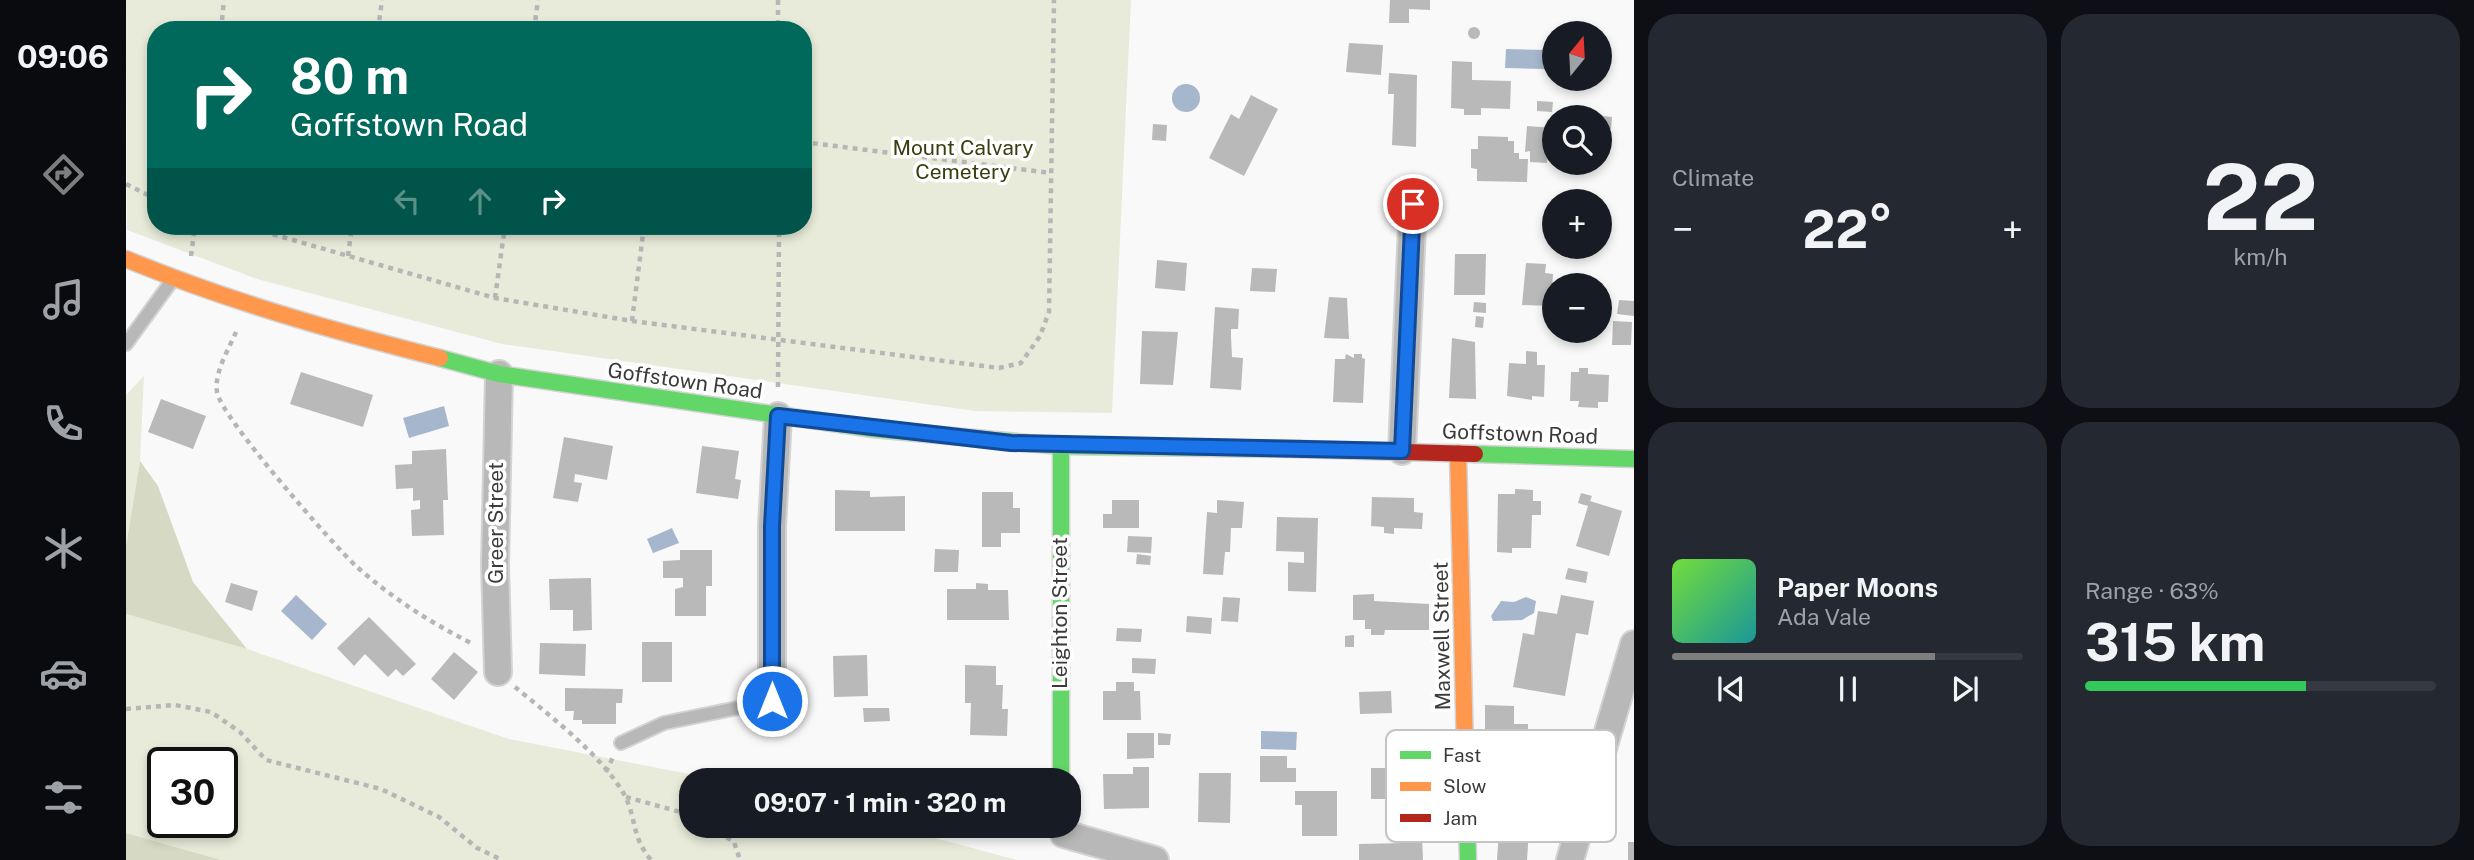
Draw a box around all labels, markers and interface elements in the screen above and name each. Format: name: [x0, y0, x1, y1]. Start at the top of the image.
north arrow: [1542, 21, 1612, 91]
map controls: [1542, 21, 1612, 343]
text: 09:06: [17, 38, 109, 75]
text: 80 m: [290, 47, 409, 105]
icon: right: [175, 49, 266, 140]
button: search: [1542, 105, 1612, 175]
text: Goffstown Road: [290, 106, 528, 143]
park label: Mount Calvary Cemetery: [892, 135, 1034, 184]
text: 22: [2203, 144, 2318, 250]
icon: directions: [39, 150, 88, 199]
text: Climate: [1672, 164, 1754, 191]
pin: [1383, 174, 1443, 234]
icon: left: [388, 182, 426, 220]
icon: ahead: [461, 182, 499, 220]
icon: right: [534, 182, 572, 220]
icon: arrive: [1394, 185, 1432, 223]
button: +: [1542, 189, 1612, 259]
text: 22°: [1802, 199, 1893, 260]
text: −: [1672, 207, 1693, 252]
text: +: [2002, 207, 2023, 252]
text: km/h: [2233, 243, 2288, 270]
button: −: [1542, 273, 1612, 343]
icon: music: [39, 275, 88, 324]
street label: Goffstown Road: [606, 357, 764, 404]
icon: phone: [39, 399, 88, 448]
street label: Goffstown Road: [1442, 418, 1598, 449]
street label: Greer Street: [483, 462, 508, 584]
icon: climate: [39, 524, 88, 573]
street label: Leighton Street: [1047, 537, 1072, 689]
street label: Maxwell Street: [1428, 561, 1455, 711]
text: Paper Moons: [1777, 572, 1938, 603]
text: Range · 63%: [2085, 577, 2219, 604]
text: Ada Vale: [1777, 603, 1871, 630]
text: 315 km: [2085, 612, 2265, 673]
icon: car: [39, 649, 88, 698]
position arrow: [735, 664, 809, 738]
icon: previous: [1712, 670, 1750, 708]
icon: pause: [1829, 670, 1867, 708]
icon: next: [1946, 670, 1984, 708]
legend: [1386, 730, 1616, 842]
text: Fast: [1443, 744, 1481, 766]
speed limit sign: 30: [147, 747, 238, 838]
icon: filters: [39, 773, 88, 822]
text: Slow: [1443, 775, 1487, 797]
text: 09:07 · 1 min · 320 m: [754, 787, 1006, 818]
text: Jam: [1443, 807, 1477, 829]

